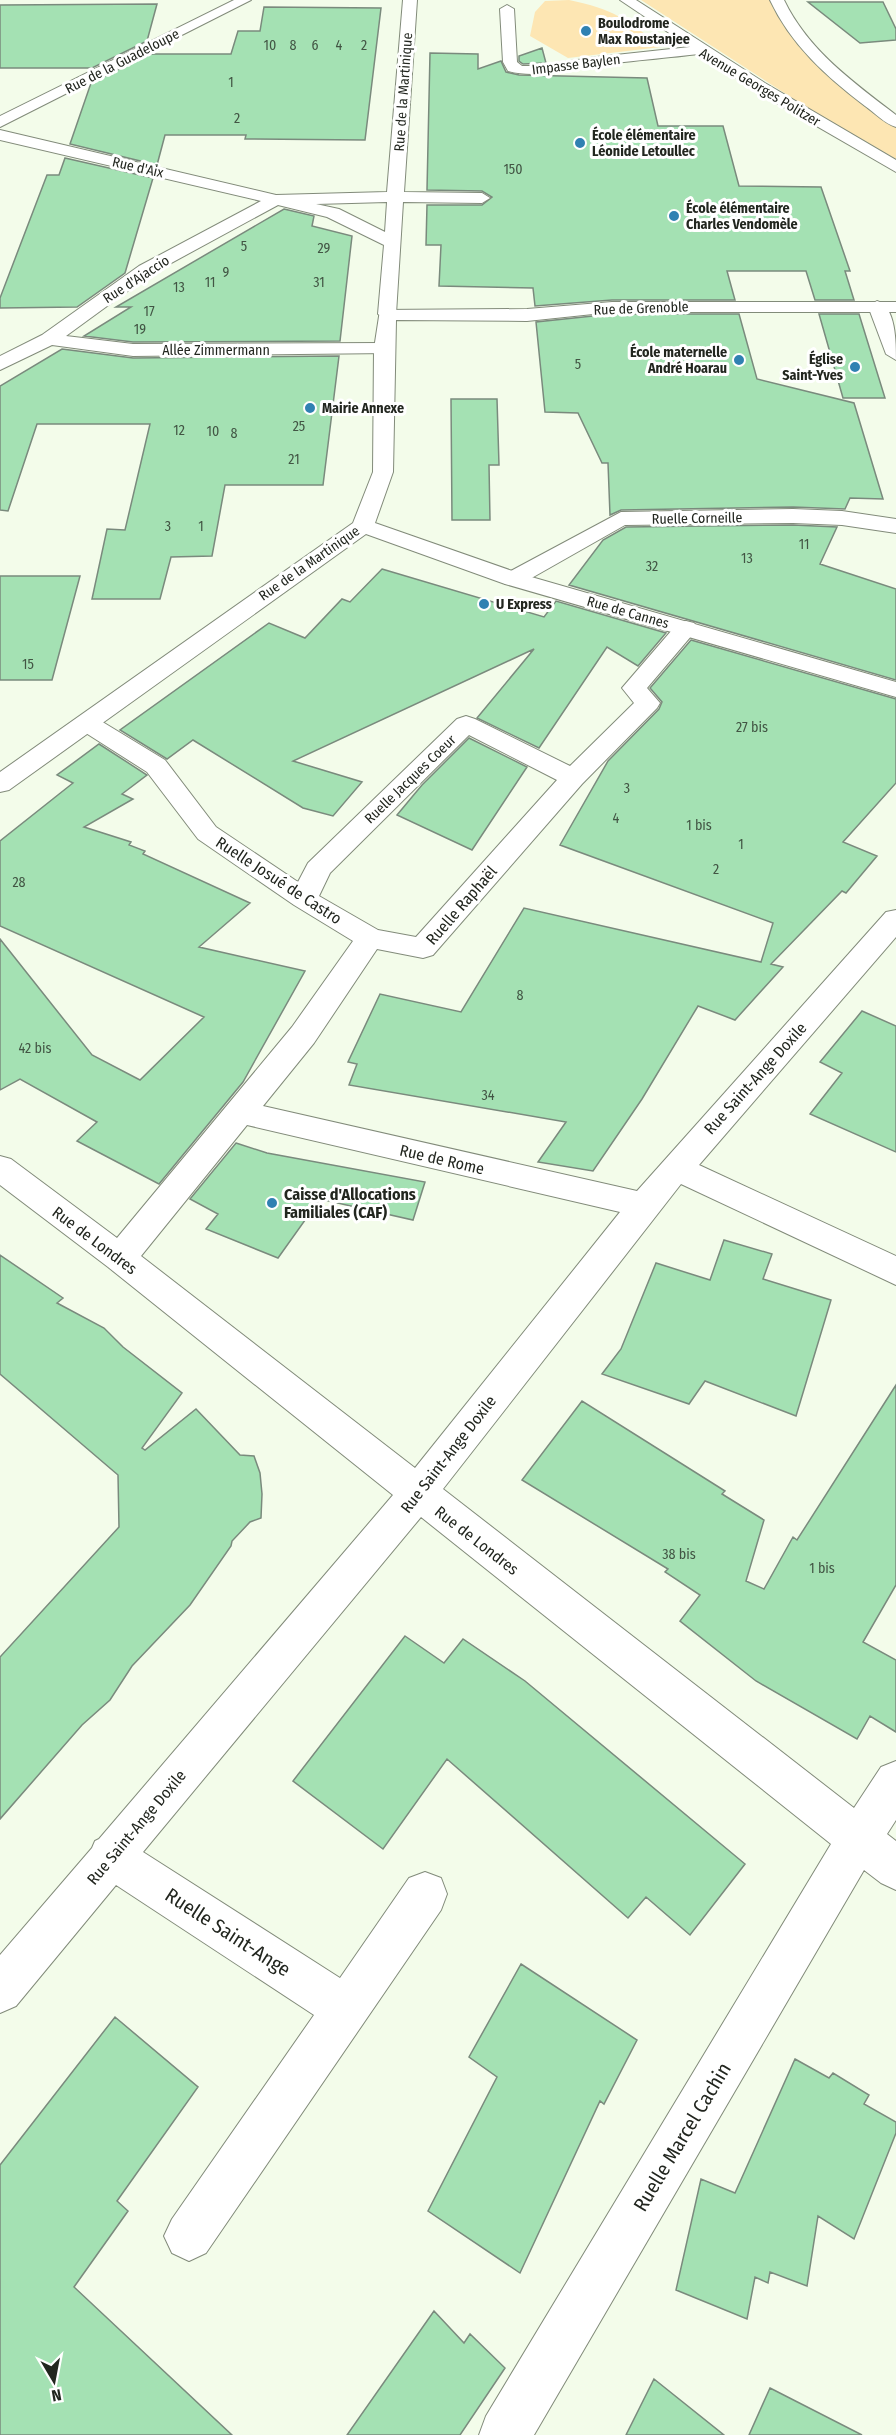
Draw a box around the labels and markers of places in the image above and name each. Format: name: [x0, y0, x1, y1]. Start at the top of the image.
place label: Boulodrome Max Roustanjee: [598, 15, 690, 48]
marker: Boulodrome Max Roustanjee: [579, 24, 593, 38]
place label: École élémentaire Léonide Letoullec: [592, 126, 696, 160]
marker: École élémentaire Léonide Letoullec: [573, 136, 587, 150]
place label: École élémentaire Charles Vendomèle: [686, 199, 798, 233]
marker: École élémentaire Charles Vendomèle: [667, 209, 681, 223]
place label: École maternelle André Hoarau: [630, 343, 727, 377]
place label: Église Saint-Yves: [782, 350, 843, 384]
marker: École maternelle André Hoarau: [732, 353, 746, 367]
marker: Église Saint-Yves: [848, 360, 862, 374]
place label: Mairie Annexe: [322, 400, 404, 417]
marker: Mairie Annexe: [303, 401, 317, 415]
place label: U Express: [496, 596, 552, 613]
marker: U Express: [477, 597, 491, 611]
place label: Caisse d'Allocations Familiales (CAF): [284, 1185, 416, 1222]
marker: Caisse d'Allocations Familiales (CAF): [265, 1196, 279, 1210]

